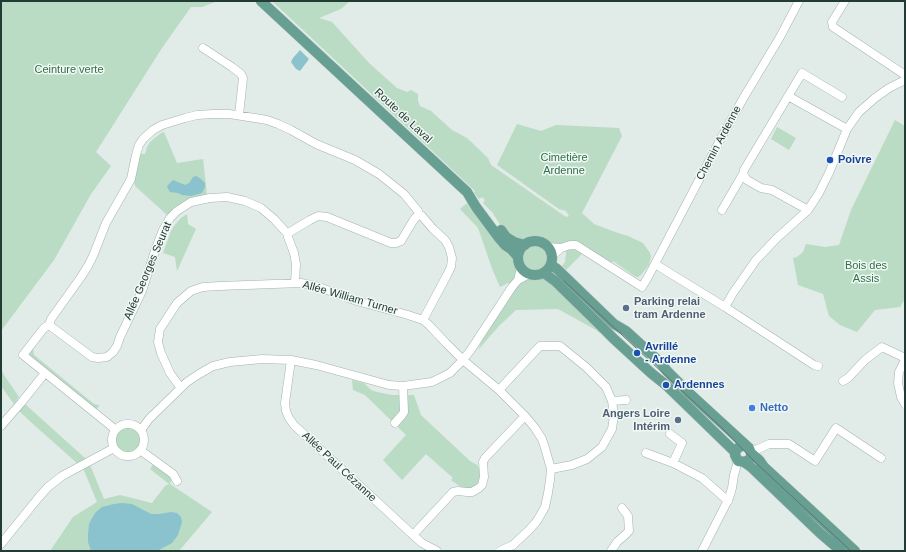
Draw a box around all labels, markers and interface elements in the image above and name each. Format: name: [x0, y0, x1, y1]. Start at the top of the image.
park label: Ceinture verte: [34, 63, 104, 77]
street label: Route de Laval: [371, 86, 435, 146]
street label: Chemin Ardenne: [694, 103, 744, 183]
park label: Cimetière Ardenne: [540, 151, 588, 177]
place label: Poivre: [838, 153, 872, 167]
marker: Poivre: [825, 155, 835, 165]
street label: Allée Georges Seurat: [121, 220, 175, 322]
park label: Bois des Assis: [845, 259, 887, 285]
street label: Allée William Turner: [301, 278, 399, 318]
place label: Parking relai tram Ardenne: [634, 295, 706, 321]
marker: Parking relai tram Ardenne: [621, 303, 631, 313]
place label: Avrillé - Ardenne: [645, 340, 696, 366]
marker: Avrillé - Ardenne: [632, 348, 642, 358]
place label: Ardennes: [674, 378, 725, 392]
marker: Ardennes: [661, 380, 671, 390]
place label: Netto: [760, 401, 788, 415]
marker: Netto: [747, 403, 757, 413]
place label: Angers Loire Intérim: [602, 407, 670, 433]
marker: Angers Loire Intérim: [673, 415, 683, 425]
street label: Allée Paul Cézanne: [299, 429, 379, 505]

